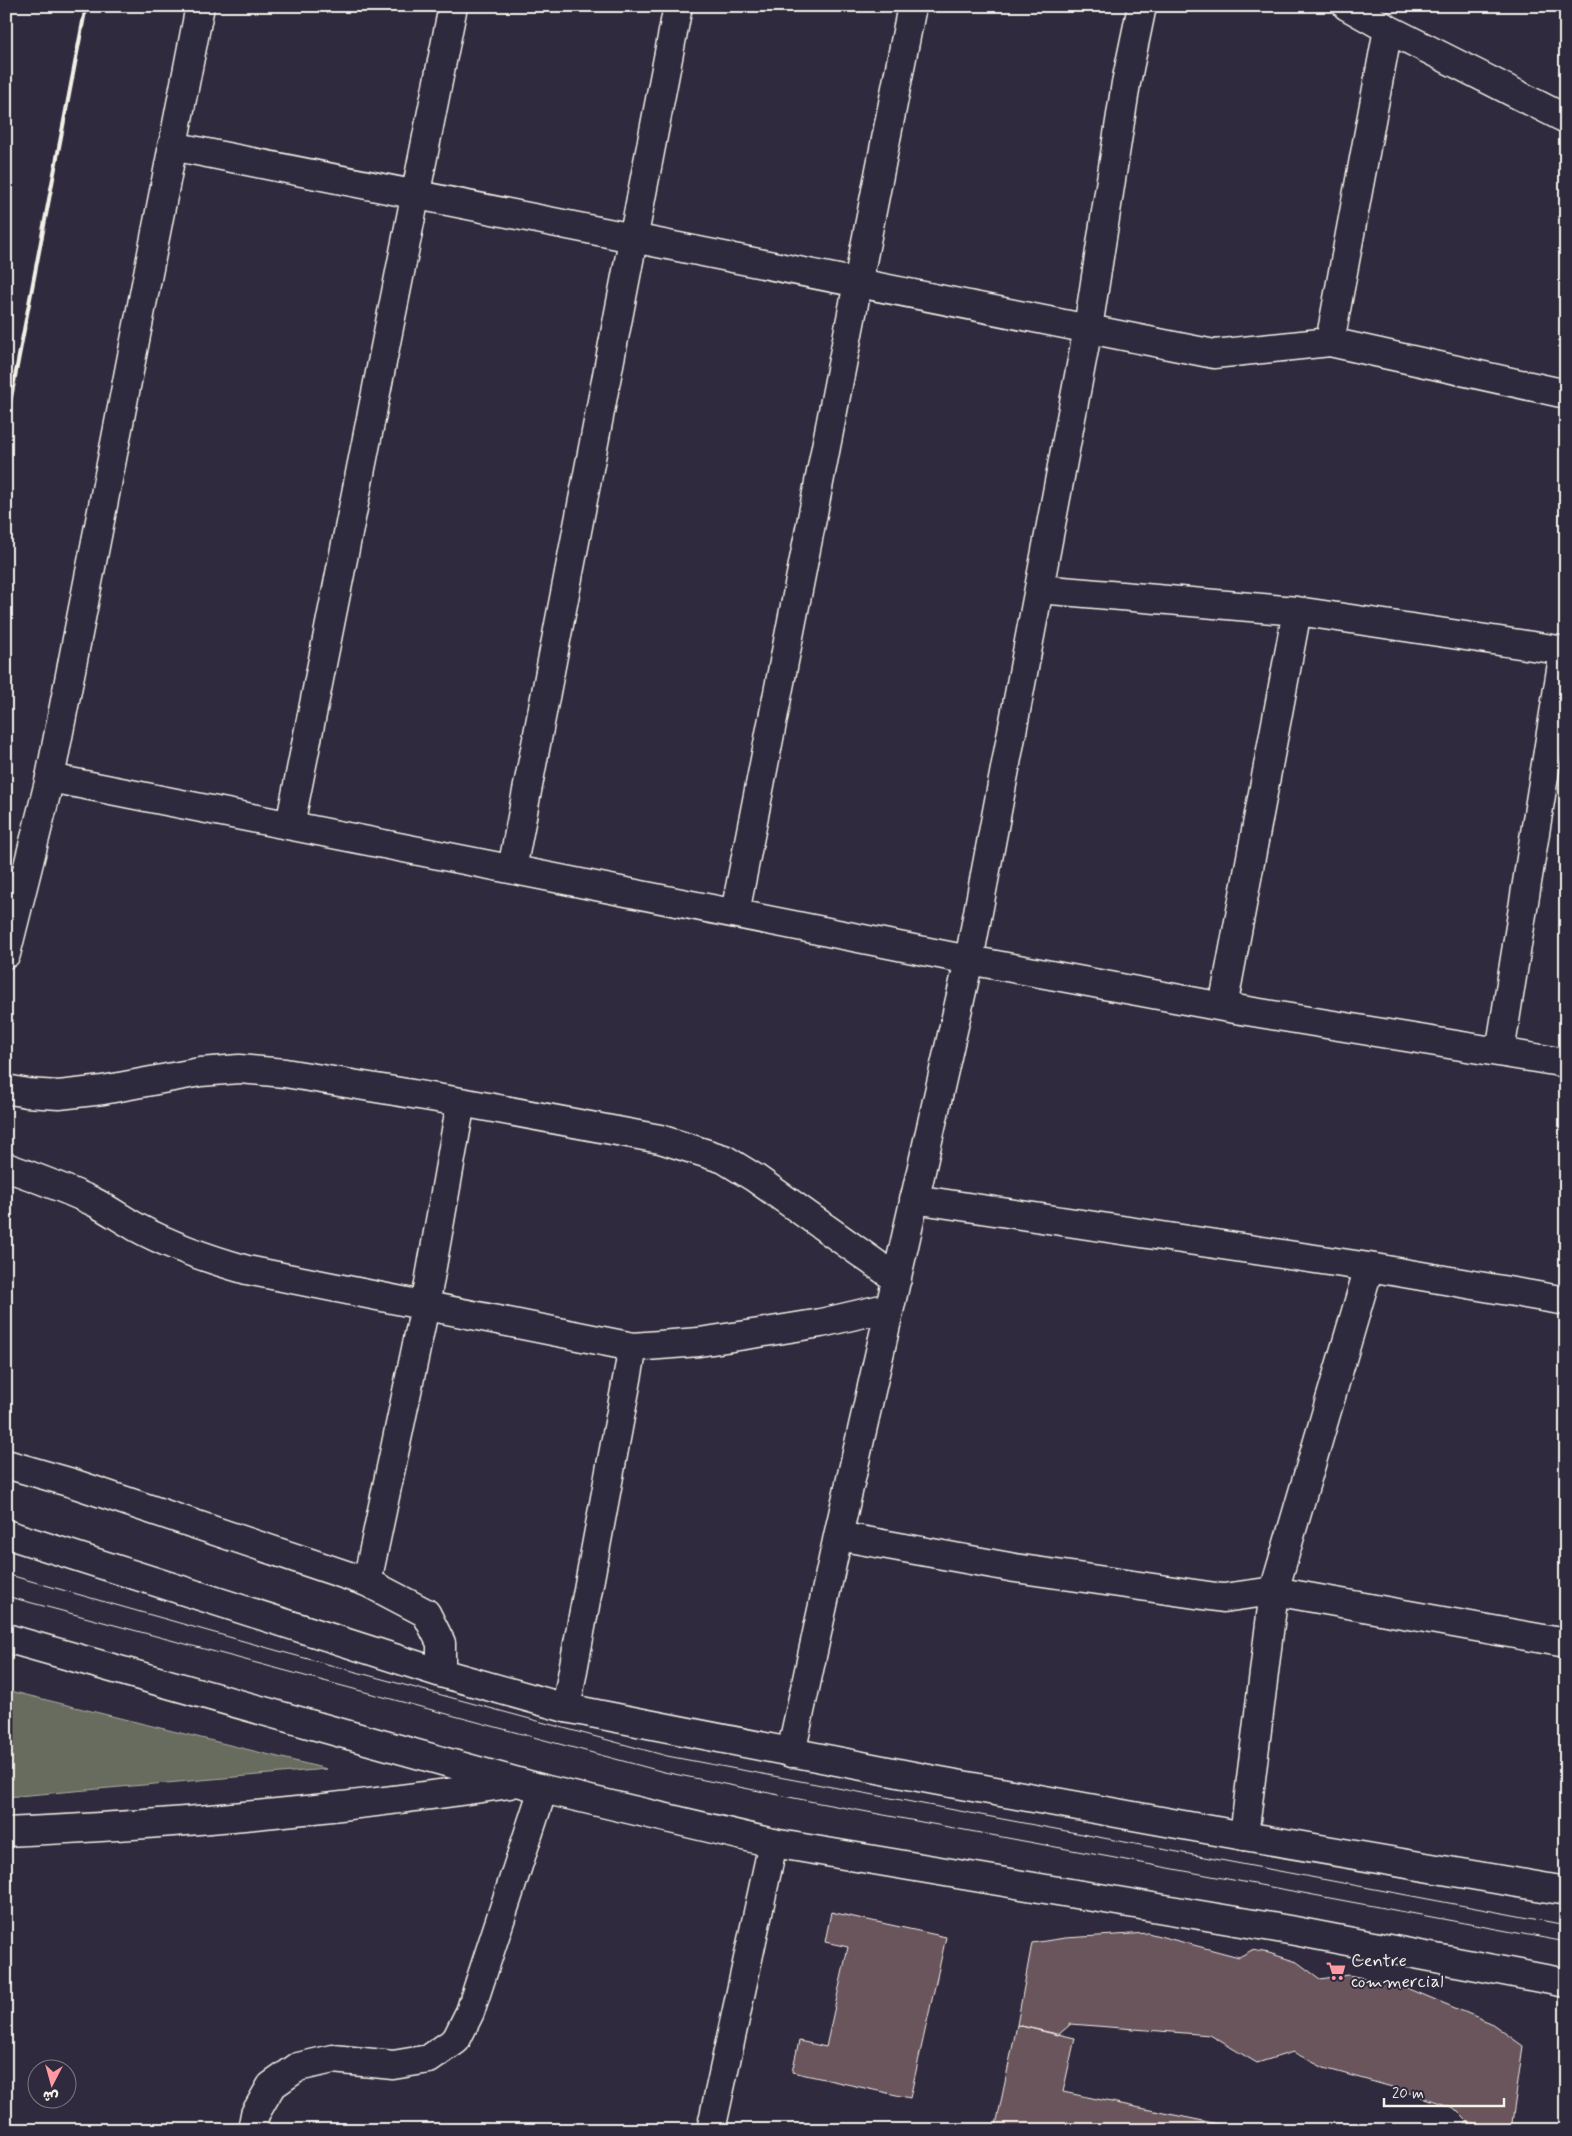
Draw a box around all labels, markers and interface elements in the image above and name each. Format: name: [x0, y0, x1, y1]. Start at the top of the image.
place label: Centre commercial: [1351, 1949, 1444, 1994]
supermarket icon: Centre commercial: [1325, 1960, 1347, 1982]
north arrow: [28, 2058, 78, 2108]
scale bar: [1384, 2076, 1504, 2108]
text: 20 m: [1392, 2084, 1424, 2104]
text: ش: [42, 2086, 59, 2106]

